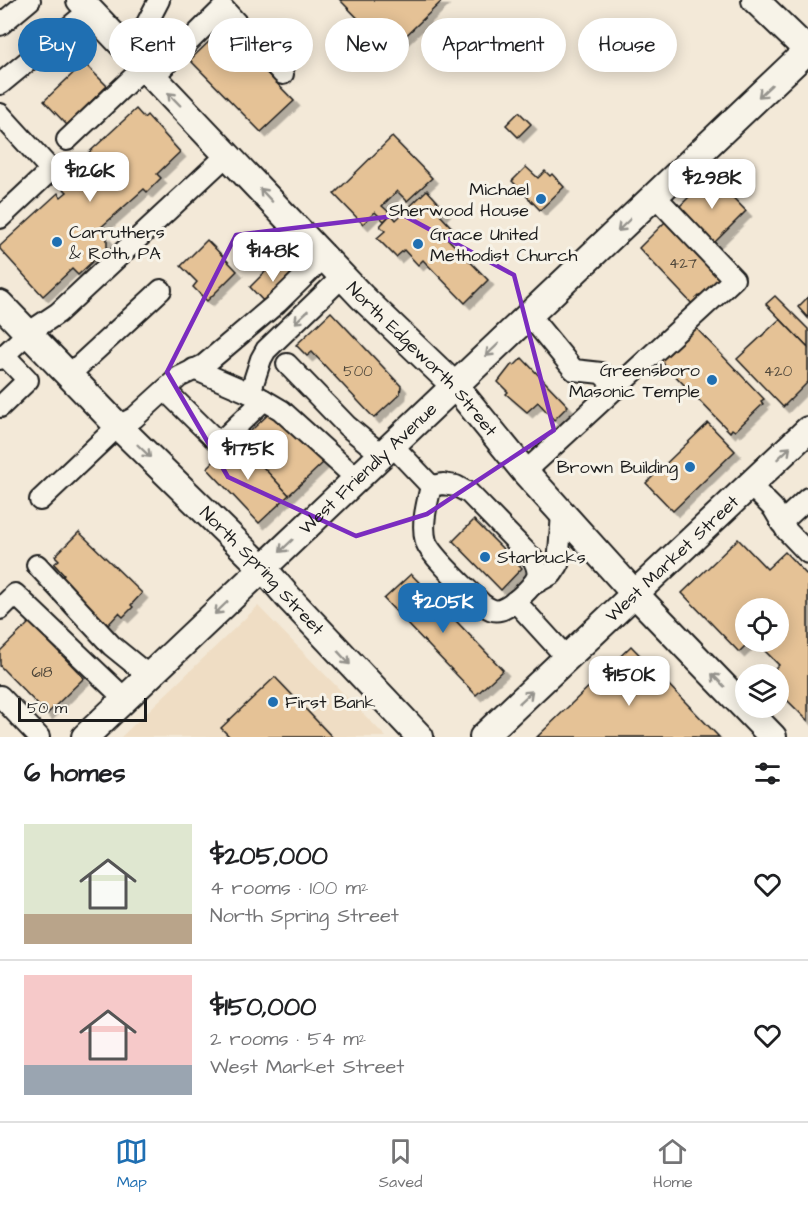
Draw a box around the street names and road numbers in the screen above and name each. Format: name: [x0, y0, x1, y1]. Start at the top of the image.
street label: North Edgeworth Street: [341, 276, 504, 442]
street label: West Friendly Avenue: [293, 396, 442, 540]
street label: West Market Street: [600, 489, 745, 628]
street label: North Spring Street: [194, 500, 331, 641]

